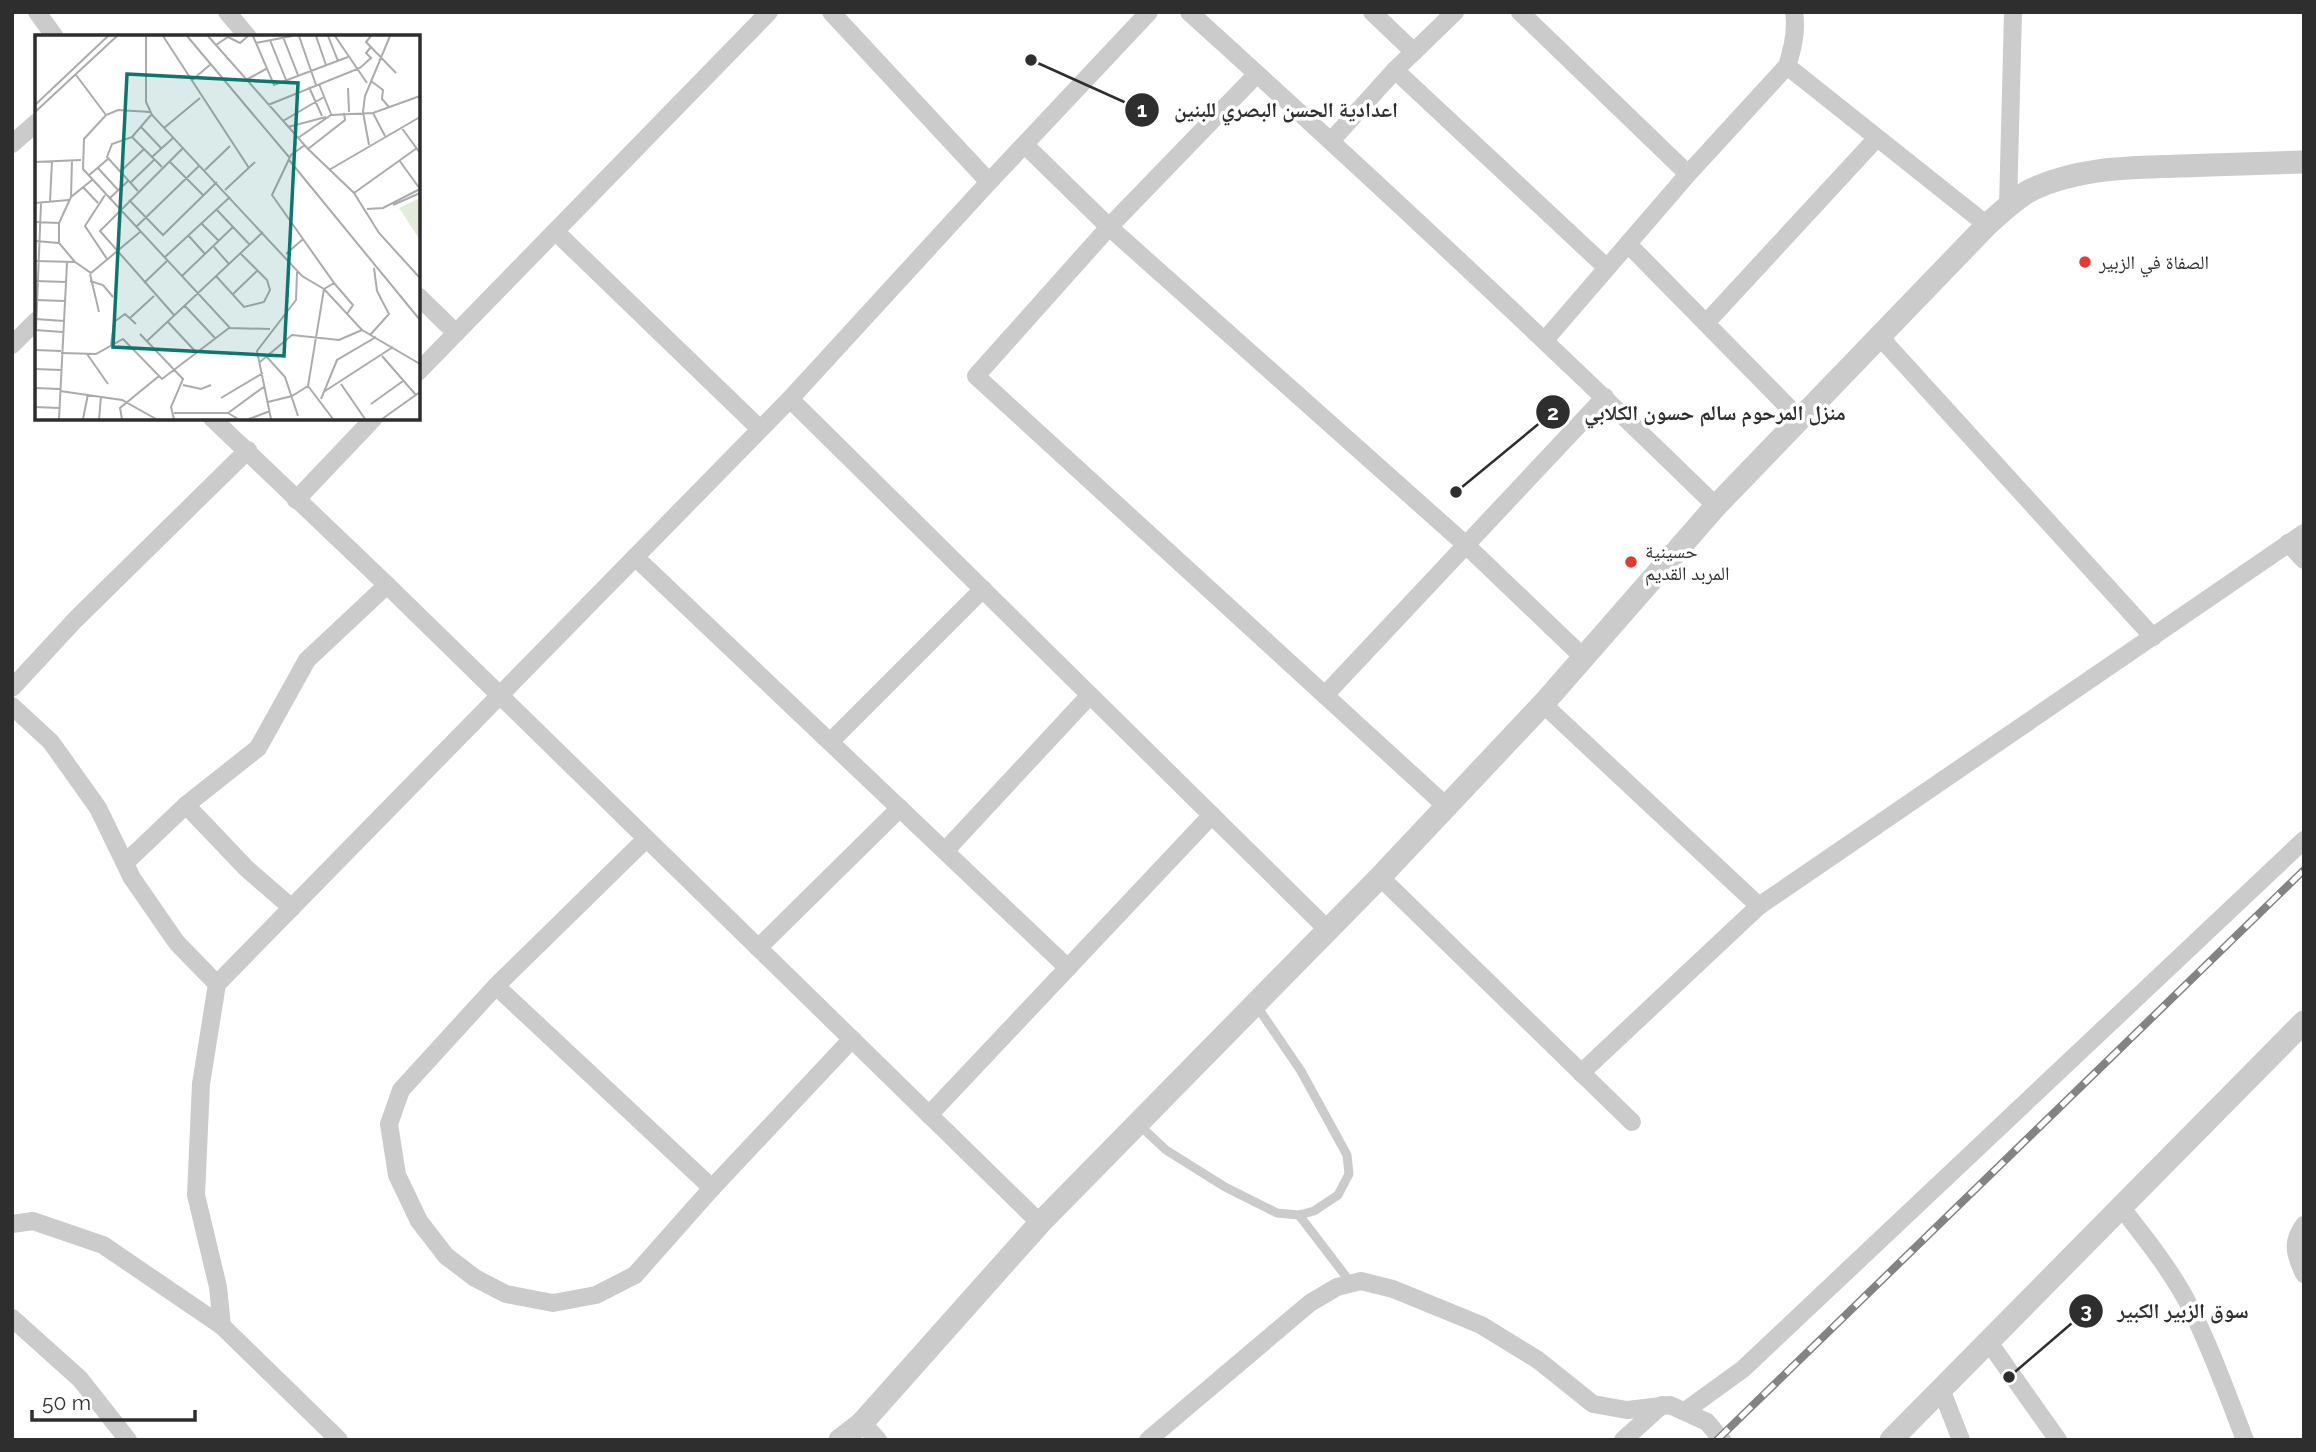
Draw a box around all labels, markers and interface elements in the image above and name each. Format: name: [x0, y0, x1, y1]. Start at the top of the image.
inset map: [35, 35, 420, 420]
callout: اعدادية الحسن البصري للبنين: [1125, 89, 1412, 131]
text: 1: [1137, 97, 1147, 122]
text: اعدادية الحسن البصري للبنين: [1174, 97, 1398, 126]
place label: الصفاة في الزبير: [2098, 251, 2209, 278]
marker: الصفاة في الزبير: [2077, 254, 2093, 270]
callout: منزل المرحوم سالم حسون الكلابي: [1535, 391, 1859, 433]
text: 2: [1547, 400, 1559, 425]
text: منزل المرحوم سالم حسون الكلابي: [1584, 400, 1846, 429]
place label: حسينية المربد القديم: [1645, 540, 1730, 586]
marker: حسينية المربد القديم: [1623, 554, 1639, 570]
callout: سوق الزبير الكبير: [2068, 1290, 2263, 1332]
text: 3: [2080, 1298, 2092, 1323]
text: سوق الزبير الكبير: [2116, 1298, 2249, 1324]
scale bar: [32, 1378, 194, 1422]
text: 50 m: [42, 1390, 91, 1415]

